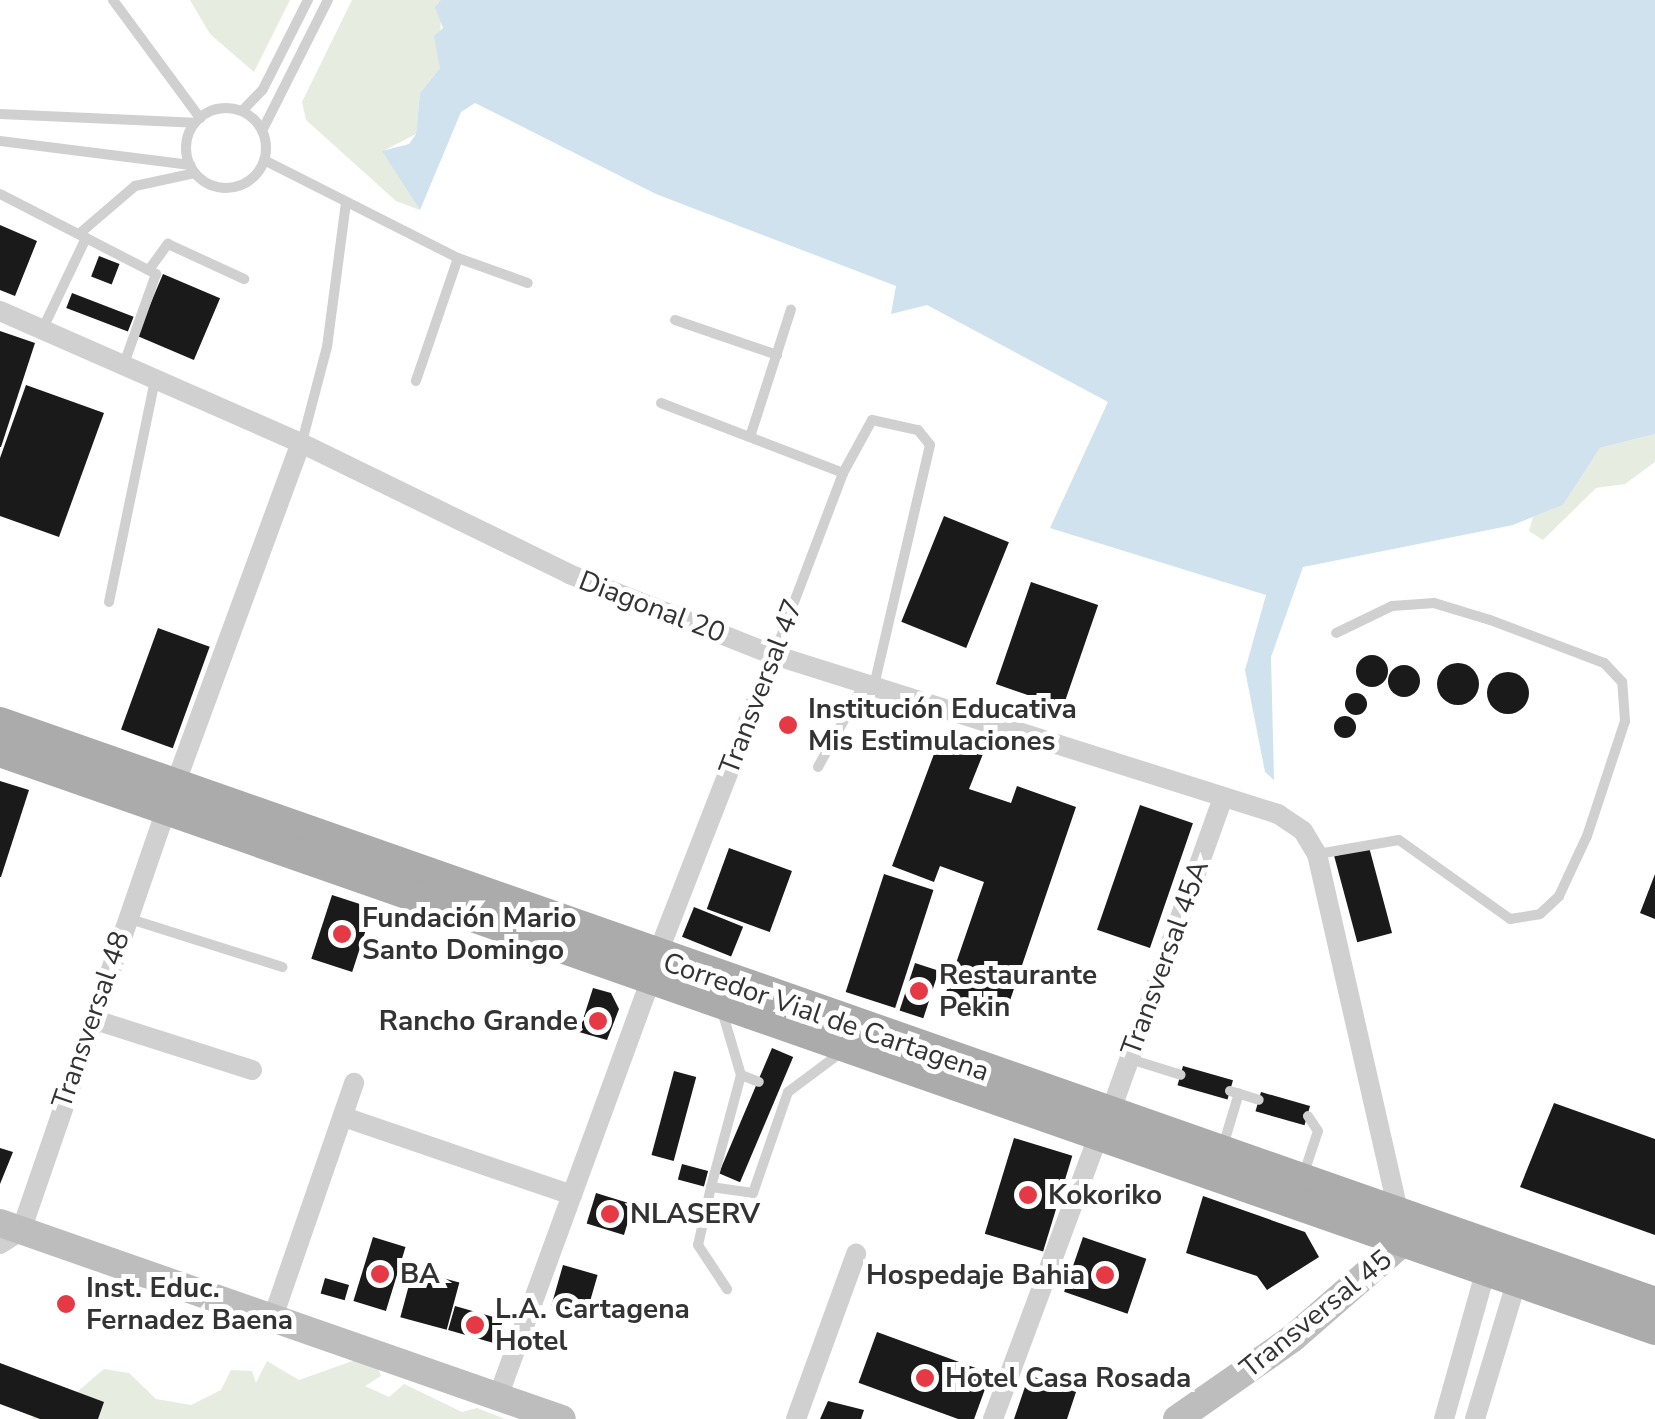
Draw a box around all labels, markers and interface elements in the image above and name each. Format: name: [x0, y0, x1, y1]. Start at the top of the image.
street label: Diagonal 20: [574, 564, 730, 650]
street label: Transversal 47: [712, 595, 810, 779]
place label: Institución Educativa Mis Estimulaciones: [808, 692, 1077, 758]
marker: Institución Educativa Mis Estimulaciones: [777, 714, 799, 736]
street label: Transversal 45A: [1114, 856, 1216, 1060]
place label: Fundación Mario Santo Domingo: [362, 901, 576, 967]
marker: Fundación Mario Santo Domingo: [331, 923, 353, 945]
street label: Transversal 48: [45, 927, 137, 1113]
street label: Corredor Vial de Cartagena: [659, 945, 993, 1089]
place label: Restaurante Pekin: [939, 958, 1097, 1024]
marker: Restaurante Pekin: [908, 980, 930, 1002]
place label: Rancho Grande: [379, 1004, 578, 1038]
marker: Rancho Grande: [587, 1010, 609, 1032]
place label: Kokoriko: [1048, 1178, 1162, 1212]
marker: Kokoriko: [1017, 1184, 1039, 1206]
place label: NLASERV: [630, 1197, 760, 1231]
marker: NLASERV: [599, 1203, 621, 1225]
street label: Transversal 45: [1234, 1243, 1398, 1385]
place label: BA: [400, 1257, 440, 1291]
place label: Hospedaje Bahia: [866, 1258, 1085, 1292]
marker: BA: [369, 1263, 391, 1285]
marker: Hospedaje Bahia: [1094, 1264, 1116, 1286]
place label: Inst. Educ. Fernadez Baena: [86, 1271, 293, 1337]
place label: L.A. Cartagena Hotel: [495, 1292, 690, 1358]
marker: Inst. Educ. Fernadez Baena: [55, 1293, 77, 1315]
marker: L.A. Cartagena Hotel: [464, 1314, 486, 1336]
place label: Hotel Casa Rosada: [945, 1361, 1191, 1395]
marker: Hotel Casa Rosada: [914, 1367, 936, 1389]

